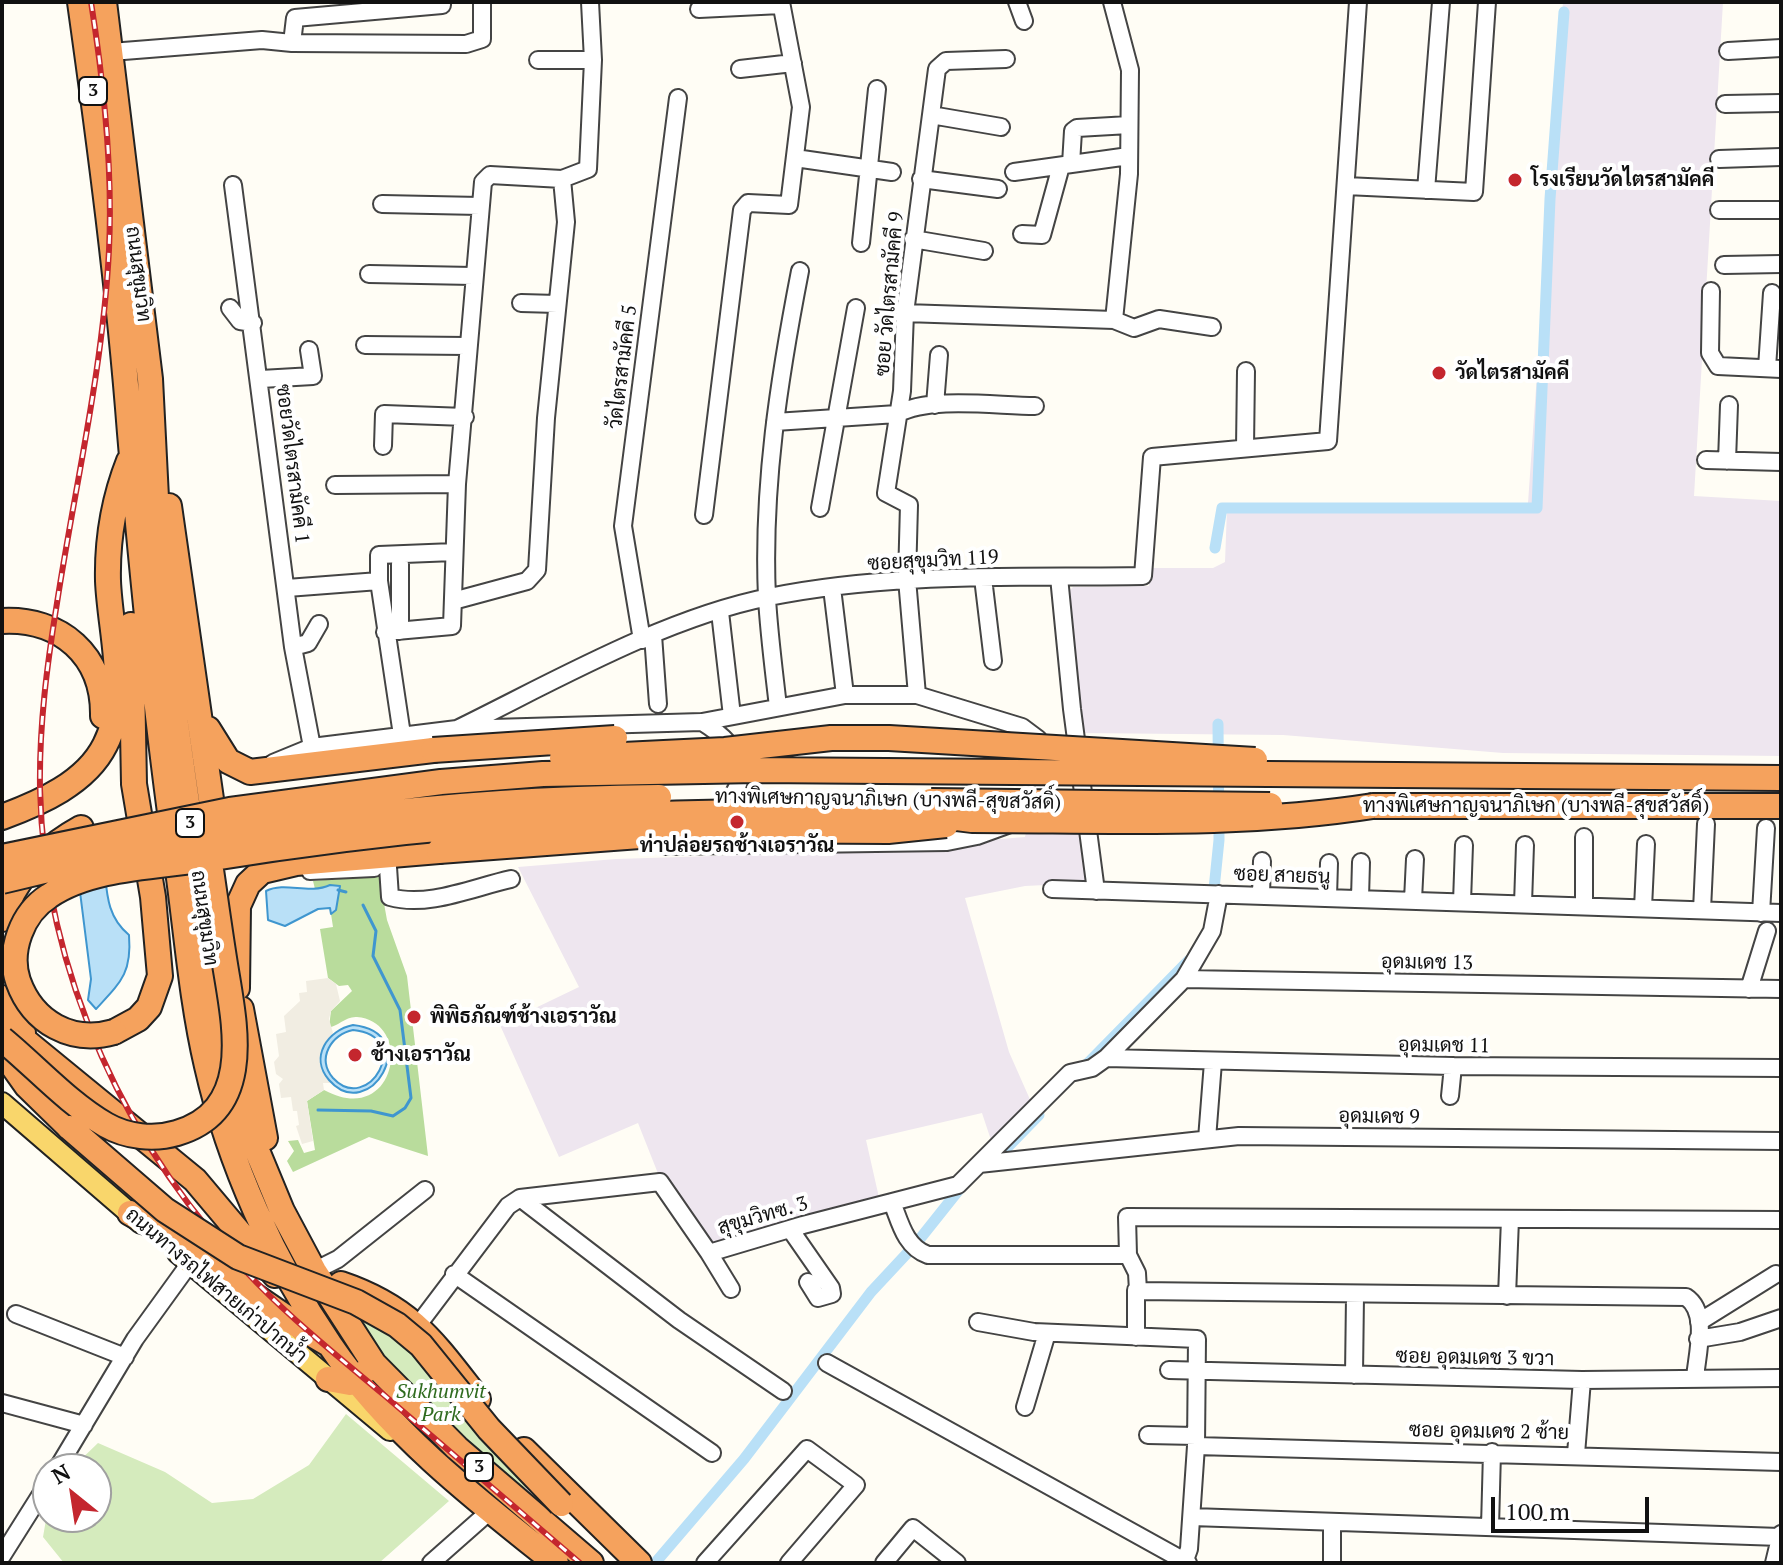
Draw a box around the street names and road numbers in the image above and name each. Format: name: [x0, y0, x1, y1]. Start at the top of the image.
road number: 3: [79, 77, 107, 105]
street label: ซอย วัดไตรสามัคคี 9: [871, 211, 909, 377]
street label: ถนนสุขุมวิท: [120, 225, 156, 323]
street label: วัดไตรสามัคคี 5: [603, 304, 643, 430]
street label: ซอยวัดไตรสามัคคี 1: [270, 383, 314, 545]
street label: ซอยสุขุมวิท 119: [867, 546, 999, 576]
street label: ทางพิเศษกาญจนาภิเษก (บางพลี-สุขสวัสดิ์): [715, 785, 1061, 815]
street label: ทางพิเศษกาญจนาภิเษก (บางพลี-สุขสวัสดิ์): [1363, 794, 1709, 818]
road number: 3: [176, 809, 204, 837]
street label: ซอย สายธนู: [1233, 862, 1331, 890]
street label: ถนนสุขุมวิท: [185, 869, 223, 967]
street label: อุดมเดช 13: [1381, 950, 1473, 976]
street label: อุดมเดช 11: [1398, 1033, 1490, 1059]
street label: อุดมเดช 9: [1338, 1104, 1420, 1130]
street label: สุขุมวิทซ. 3: [715, 1192, 811, 1240]
street label: ถนนทางรถไฟสายเก่าปากน้ำ: [120, 1203, 312, 1369]
street label: ซอย อุดมเดช 3 ขวา: [1396, 1345, 1554, 1371]
street label: ซอย อุดมเดช 2 ซ้าย: [1409, 1419, 1569, 1445]
road number: 3: [465, 1453, 493, 1481]

